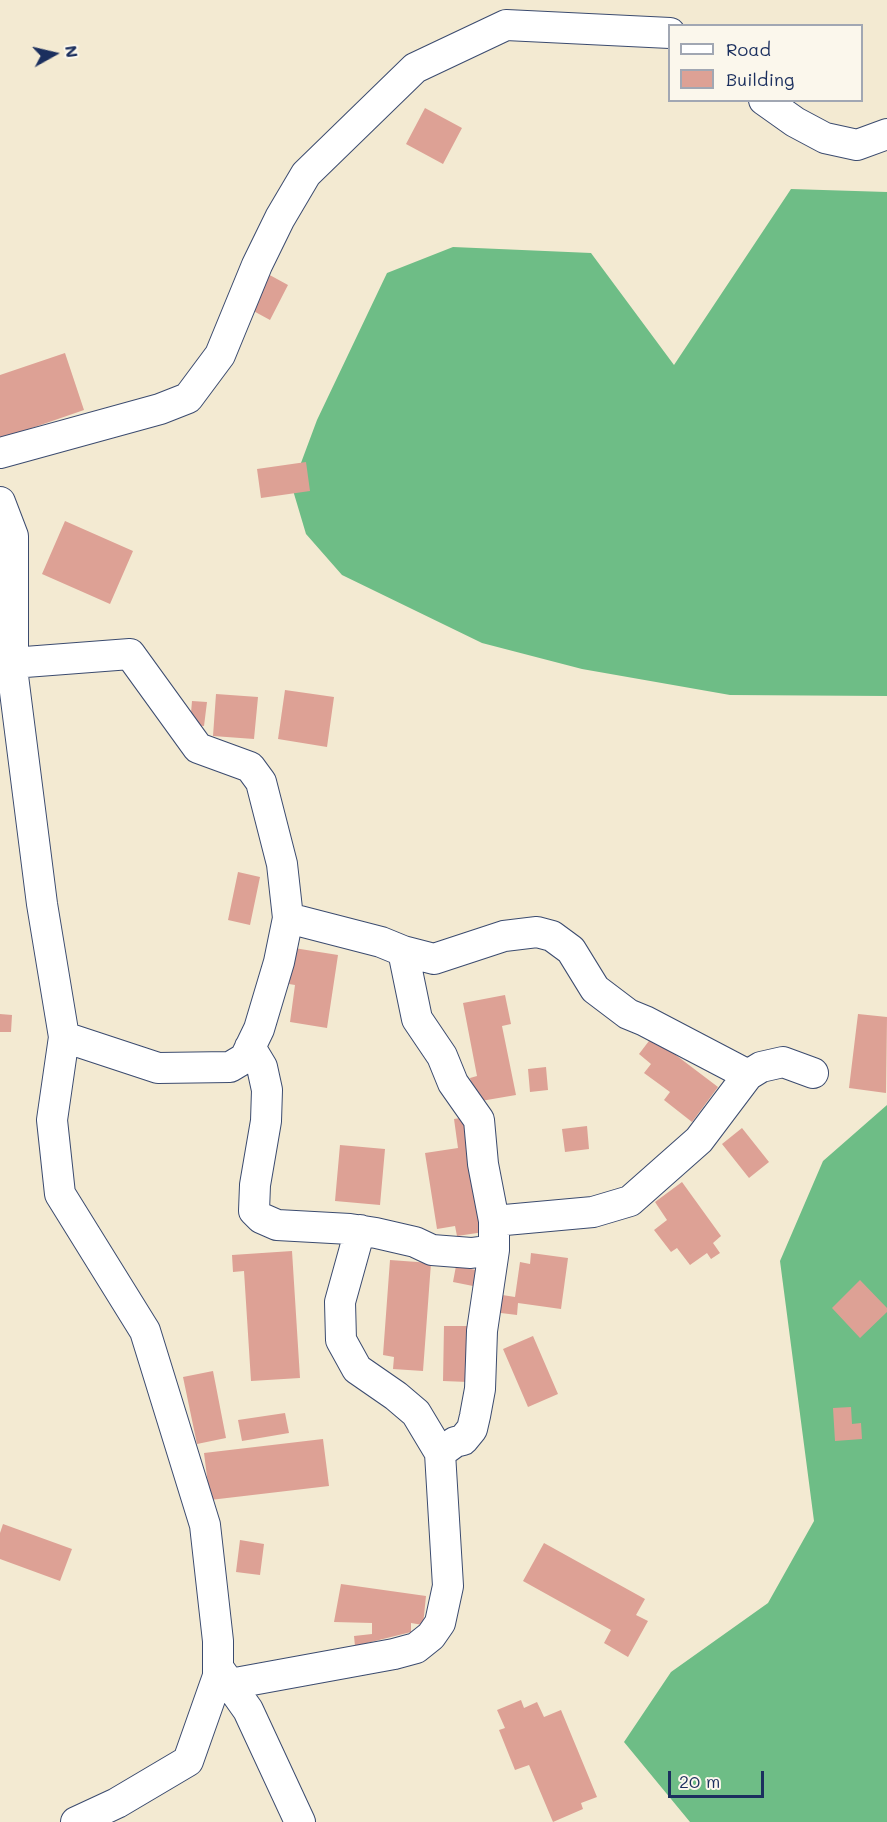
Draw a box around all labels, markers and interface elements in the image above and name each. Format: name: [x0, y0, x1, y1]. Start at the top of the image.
north arrow: [24, 24, 84, 84]
legend: [668, 24, 863, 102]
text: Road: [726, 37, 771, 61]
text: N: [61, 44, 84, 59]
text: Building: [726, 67, 794, 91]
scale bar: [671, 1759, 767, 1797]
text: 20 m: [679, 1769, 720, 1793]

